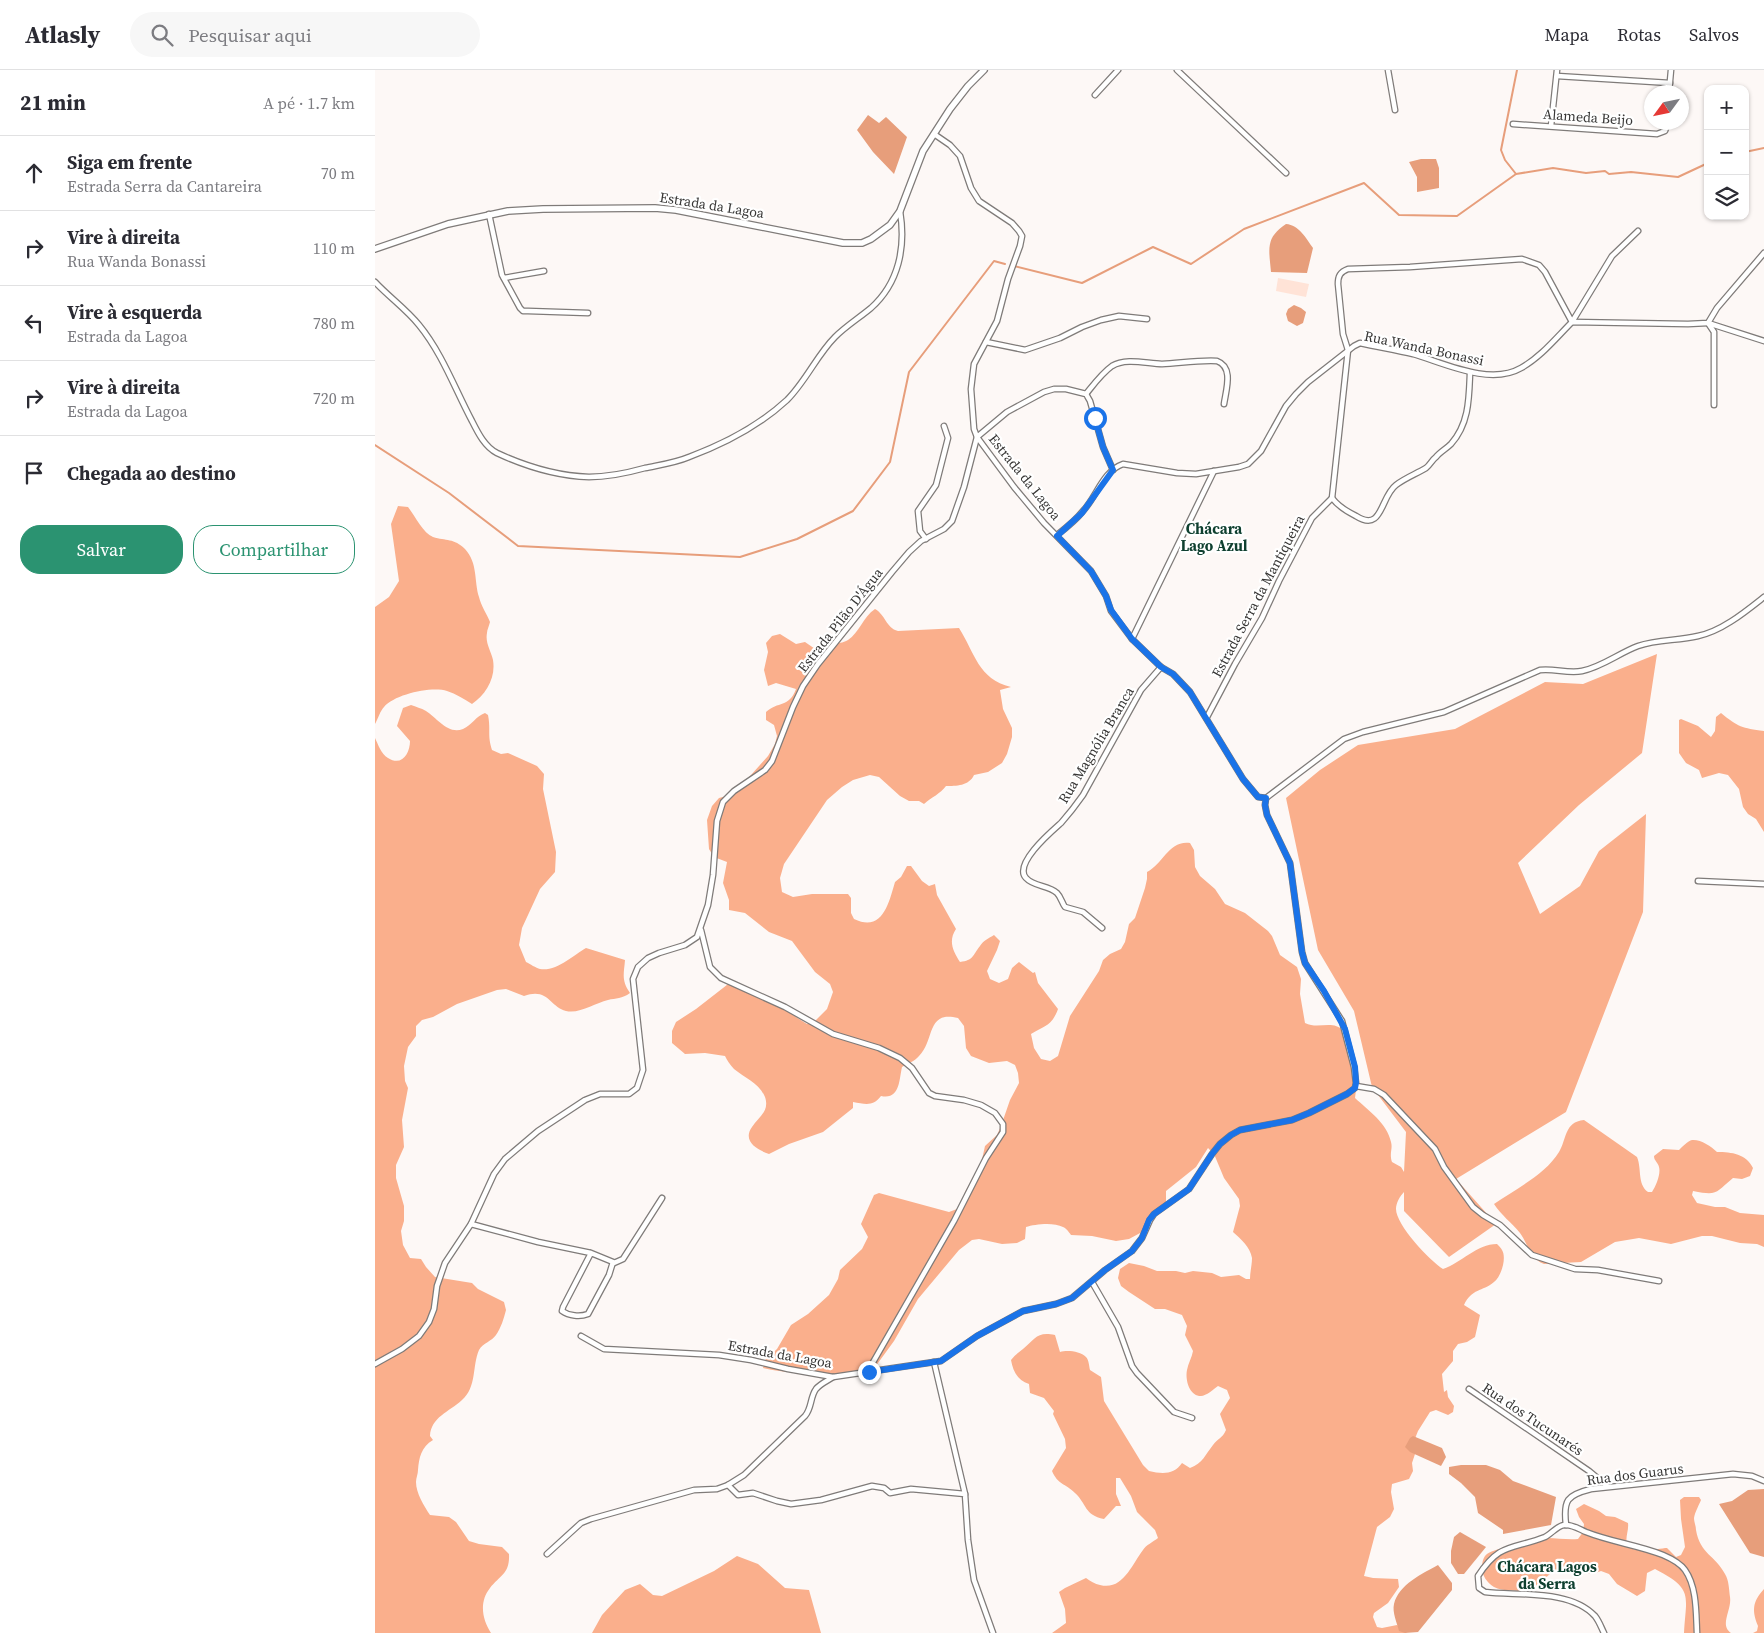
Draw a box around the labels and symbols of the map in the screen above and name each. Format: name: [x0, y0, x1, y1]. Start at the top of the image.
north arrow: [1644, 85, 1689, 130]
street label: Alameda Beijo: [1542, 104, 1634, 130]
street label: Estrada da Lagoa: [658, 187, 767, 223]
street label: Rua Wanda Bonassi: [1362, 326, 1486, 370]
route start: [1084, 407, 1107, 430]
street label: Estrada da Lagoa: [984, 430, 1067, 525]
street label: Estrada Serra da Mantiqueira: [1207, 511, 1310, 681]
district label: Chácara Lago Azul: [1180, 518, 1248, 556]
street label: Estrada Pilão D'Água: [793, 563, 888, 677]
street label: Rua Magnólia Branca: [1053, 682, 1139, 807]
street label: Estrada da Lagoa: [726, 1335, 835, 1373]
route end: [858, 1361, 881, 1384]
street label: Rua dos Tucunarés: [1479, 1378, 1587, 1460]
street label: Rua dos Guarus: [1585, 1458, 1685, 1490]
district label: Chácara Lagos da Serra: [1497, 1556, 1597, 1594]

